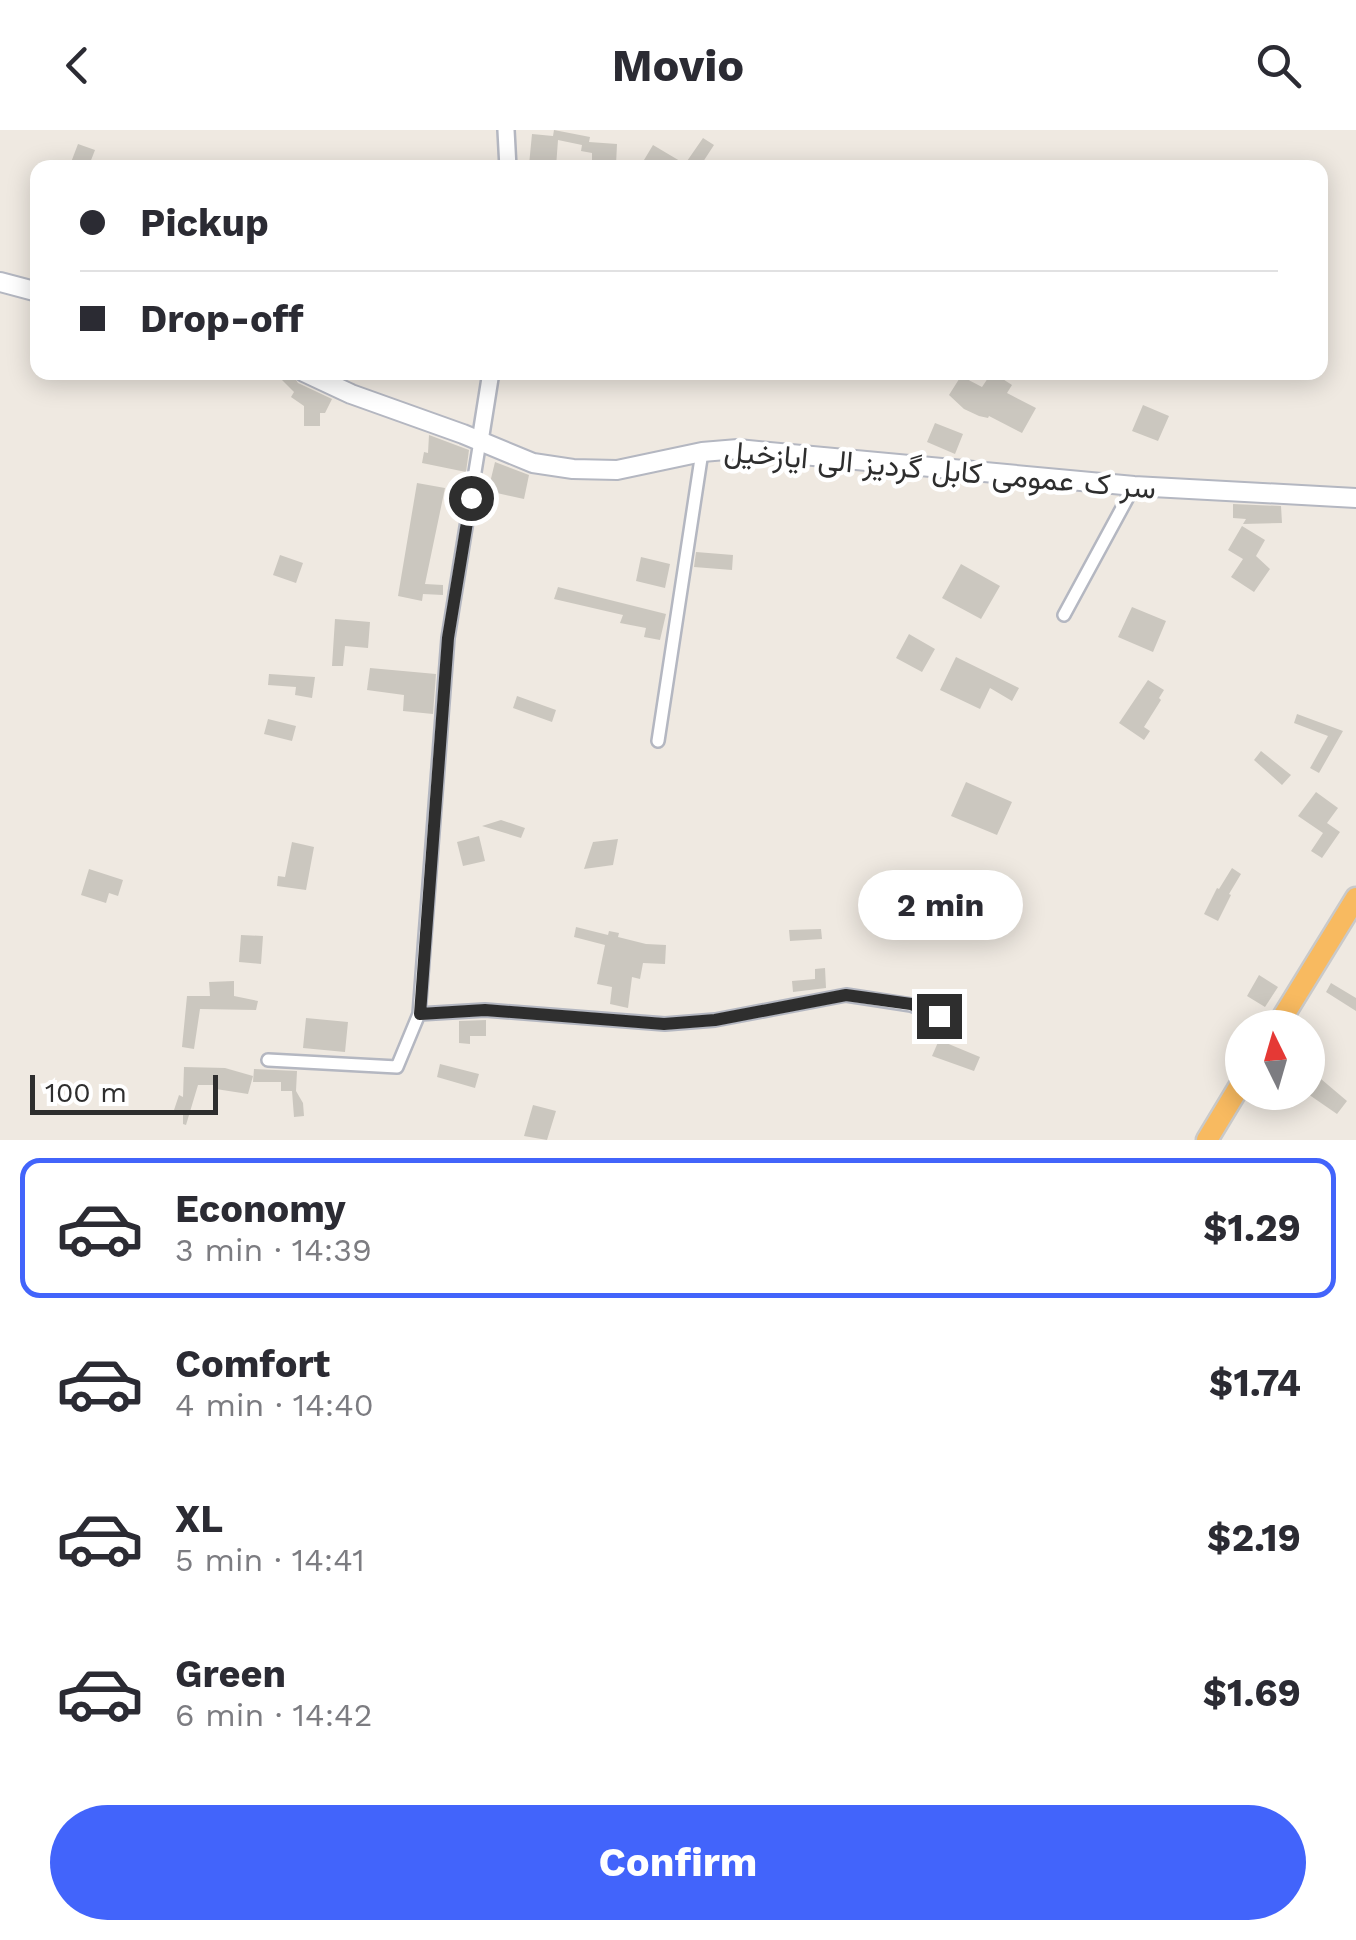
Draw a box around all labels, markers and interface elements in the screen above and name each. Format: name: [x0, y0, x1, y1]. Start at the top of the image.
icon: back: [50, 38, 105, 93]
icon: search: [1251, 38, 1306, 93]
text: Movio: [612, 39, 744, 92]
text: Pickup: [140, 201, 269, 245]
text: Drop-off: [140, 297, 304, 341]
street label: سر ک عمومی کابل گردیز الی ایازخیل: [723, 433, 1157, 507]
route start: [449, 476, 494, 521]
callout: 2 min: [856, 871, 1022, 941]
text: 2 min: [897, 886, 984, 924]
route end: [917, 994, 962, 1039]
north arrow: [1225, 1010, 1325, 1110]
map controls: [1225, 1010, 1325, 1110]
scale bar: [30, 1070, 218, 1114]
text: 100 m: [45, 1076, 127, 1109]
icon: car: [55, 1183, 145, 1273]
text: Economy: [175, 1187, 346, 1231]
text: $1.29: [1203, 1206, 1301, 1250]
text: 3 min · 14:39: [175, 1231, 372, 1269]
icon: car: [55, 1338, 145, 1428]
text: Comfort: [175, 1342, 330, 1386]
text: $1.74: [1209, 1361, 1301, 1405]
text: 4 min · 14:40: [175, 1386, 374, 1424]
icon: car: [55, 1493, 145, 1583]
text: XL: [175, 1497, 223, 1541]
text: $2.19: [1207, 1516, 1301, 1560]
text: 5 min · 14:41: [175, 1541, 365, 1579]
icon: car: [55, 1648, 145, 1738]
text: Green: [175, 1652, 286, 1696]
text: $1.69: [1203, 1671, 1301, 1715]
text: 6 min · 14:42: [175, 1696, 372, 1734]
button: Confirm: [50, 1805, 1306, 1920]

